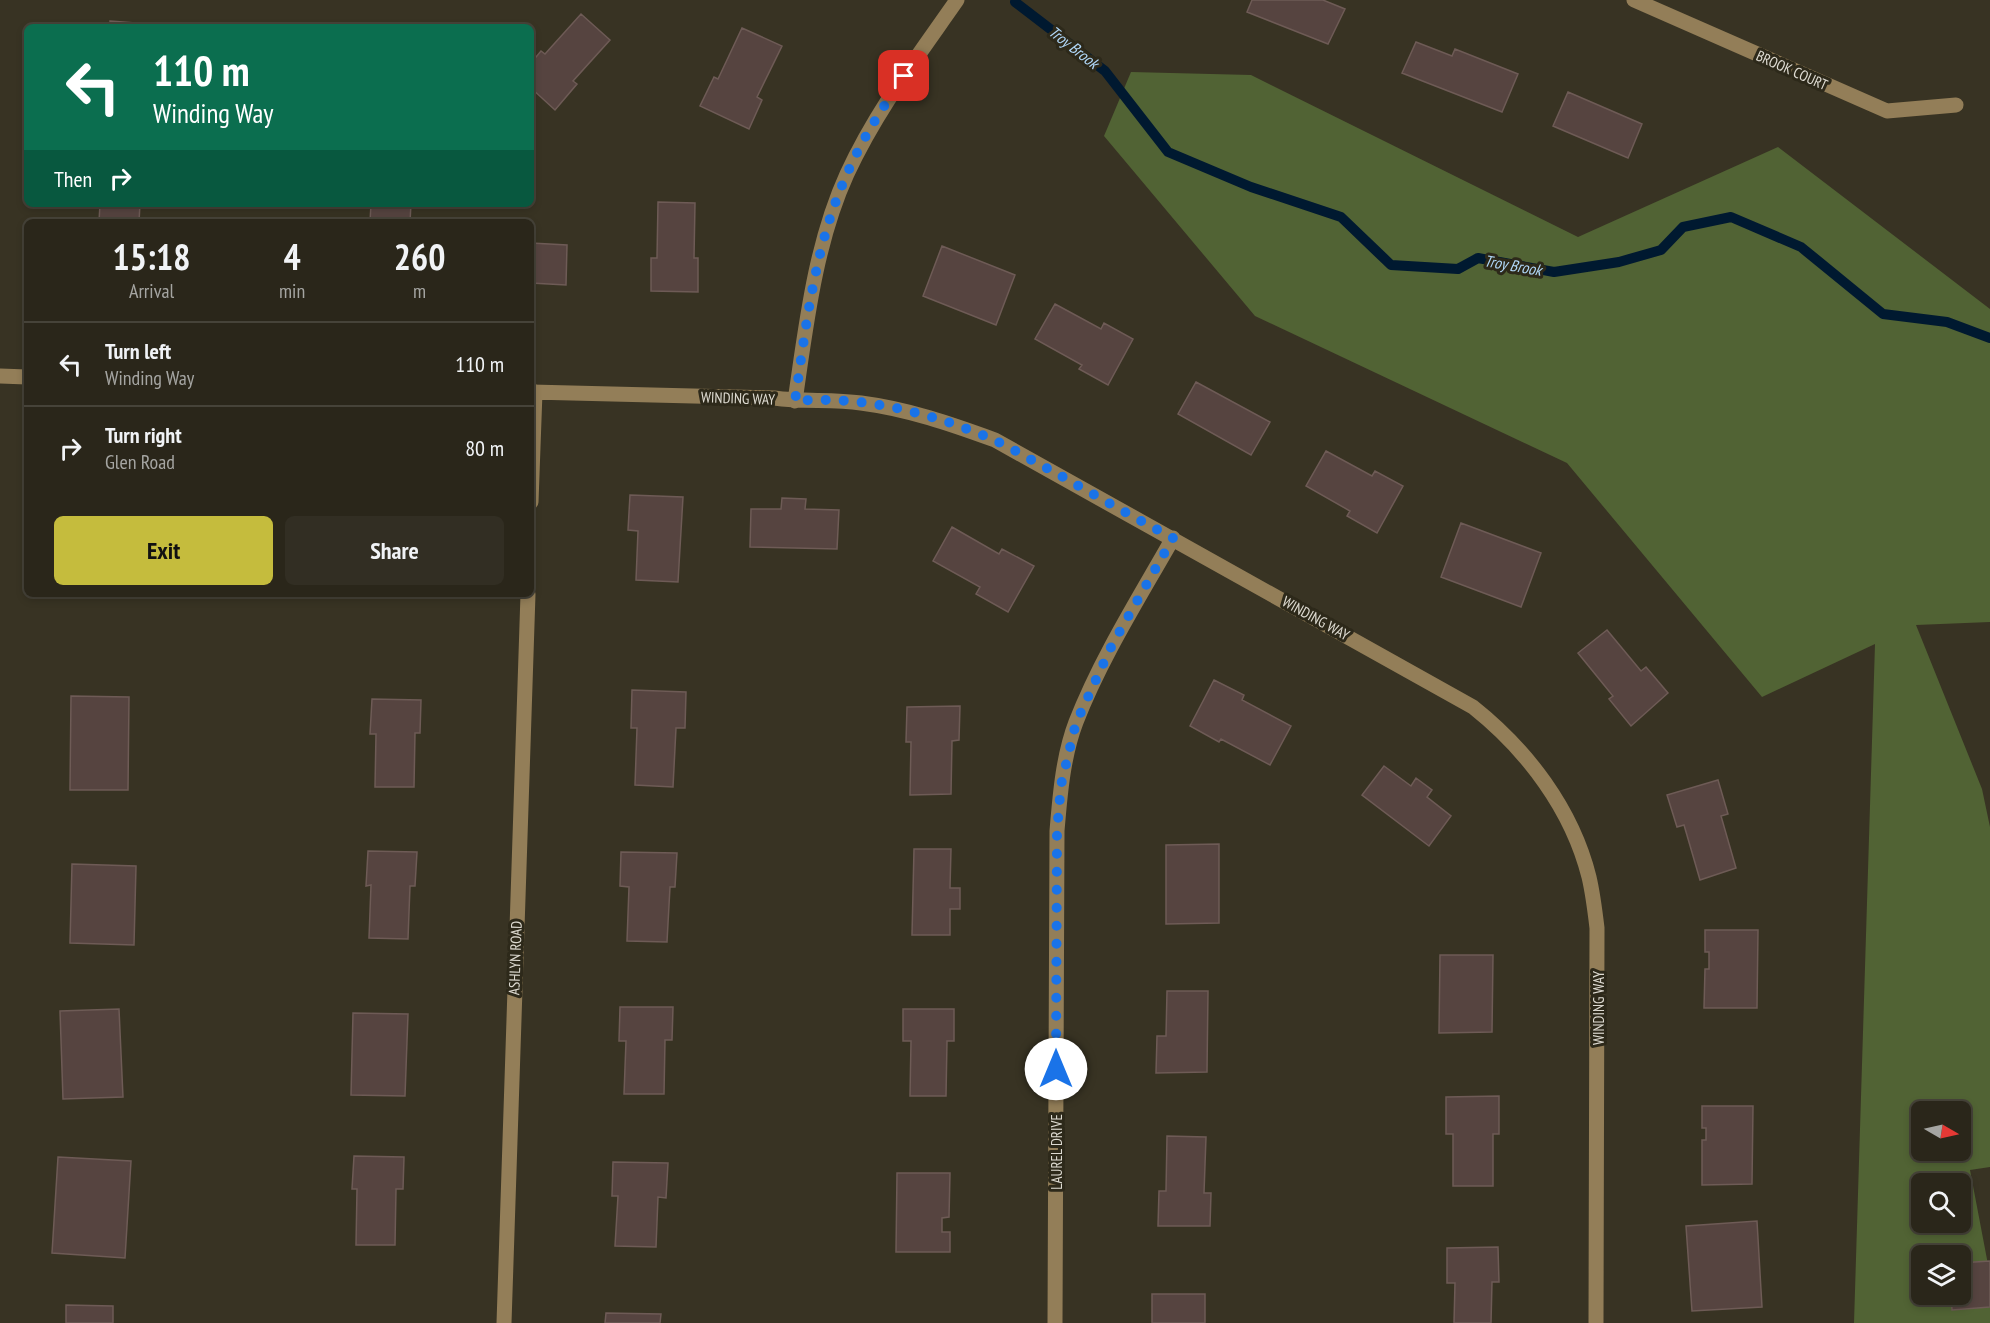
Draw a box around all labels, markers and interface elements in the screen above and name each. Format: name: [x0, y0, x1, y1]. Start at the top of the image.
water label: Troy Brook: [1045, 21, 1104, 74]
text: 110 m: [153, 43, 250, 98]
street label: BROOK COURT: [1753, 46, 1831, 94]
icon: left: [54, 48, 132, 126]
pin: [878, 50, 929, 101]
icon: arrive: [887, 59, 920, 92]
text: Winding Way: [153, 96, 273, 130]
icon: right: [104, 162, 137, 195]
text: Then: [54, 165, 92, 193]
text: 15:18: [113, 233, 190, 280]
text: 4: [283, 233, 301, 280]
text: 260: [394, 233, 445, 280]
water label: Troy Brook: [1483, 250, 1545, 280]
text: Arrival: [129, 278, 174, 304]
text: min: [279, 278, 305, 304]
text: m: [413, 278, 426, 304]
text: Turn left: [105, 337, 171, 365]
icon: left: [54, 348, 87, 381]
text: 110 m: [455, 350, 504, 378]
text: Winding Way: [105, 365, 194, 391]
street label: WINDING WAY: [701, 387, 776, 409]
text: Turn right: [105, 421, 182, 449]
icon: right: [54, 432, 87, 465]
text: 80 m: [465, 434, 504, 462]
text: Glen Road: [105, 449, 175, 475]
button: Exit: [54, 516, 273, 585]
button: Share: [285, 516, 504, 585]
street label: WINDING WAY: [1279, 592, 1353, 644]
street label: ASHLYN ROAD: [504, 920, 526, 995]
street label: WINDING WAY: [1589, 971, 1608, 1045]
position arrow: [1024, 1037, 1088, 1101]
north arrow: [1911, 1101, 1971, 1161]
map controls: [1911, 1101, 1971, 1305]
street label: LAUREL DRIVE: [1047, 1114, 1066, 1190]
button: search: [1911, 1173, 1971, 1233]
button: layers: [1911, 1245, 1971, 1305]

